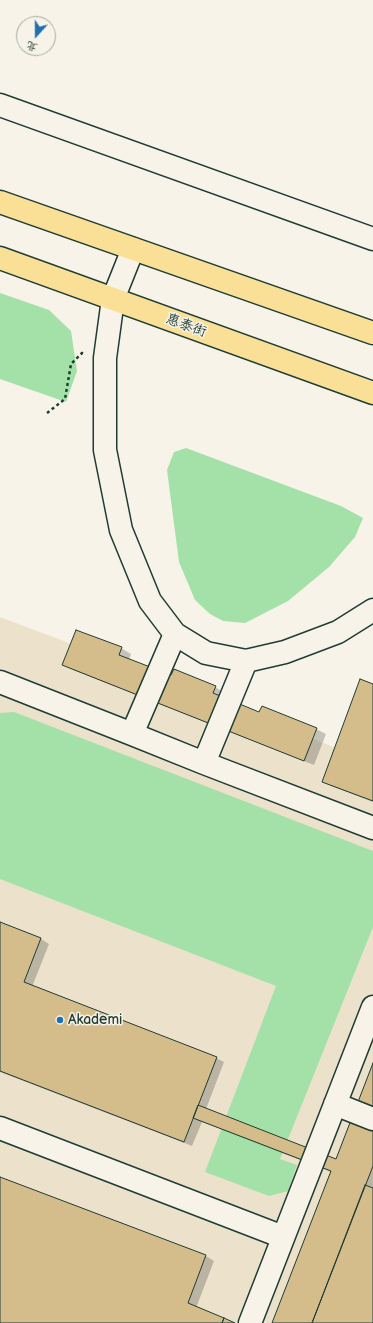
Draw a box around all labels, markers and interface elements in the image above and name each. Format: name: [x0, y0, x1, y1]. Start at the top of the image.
north arrow: [16, 16, 56, 56]
text: 北: [24, 39, 39, 55]
street label: 惠泰街: [163, 311, 209, 341]
place label: Akademi: [68, 1012, 122, 1028]
marker: Akademi: [55, 1015, 65, 1025]

